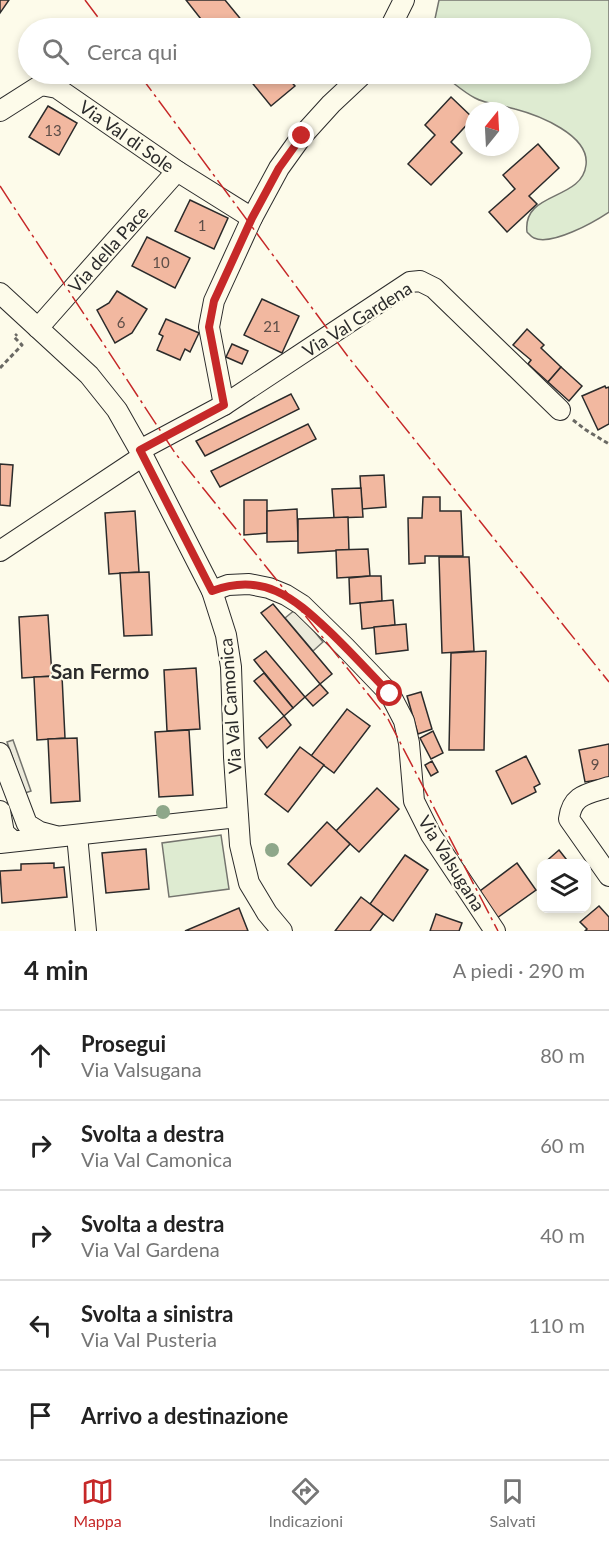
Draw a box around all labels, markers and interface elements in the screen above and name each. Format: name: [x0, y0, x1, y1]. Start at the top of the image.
search box: [18, 18, 591, 84]
icon: search: [39, 35, 72, 68]
text: Cerca qui: [87, 38, 178, 65]
street label: Via Val di Sole: [75, 95, 179, 177]
north arrow: [465, 102, 519, 156]
house number: 13: [44, 121, 62, 139]
route end: [288, 122, 314, 148]
street label: Via della Pace: [63, 201, 153, 297]
house number: 1: [198, 216, 206, 234]
house number: 10: [152, 253, 170, 271]
street label: Via Val Gardena: [298, 277, 416, 361]
house number: 6: [117, 313, 126, 331]
house number: 21: [263, 317, 281, 335]
street label: Via Val Camonica: [214, 637, 246, 775]
district label: San Fermo: [51, 658, 149, 683]
route start: [376, 680, 402, 706]
house number: 9: [591, 755, 599, 773]
street label: Via Valsugana: [414, 811, 490, 915]
map controls: [537, 859, 591, 913]
button: layers: [537, 859, 591, 913]
text: 4 min: [24, 954, 88, 986]
text: A piedi · 290 m: [453, 958, 585, 982]
text: Prosegui: [81, 1030, 166, 1057]
icon: ahead: [24, 1039, 57, 1072]
text: 80 m: [540, 1043, 585, 1067]
text: Via Valsugana: [81, 1057, 202, 1081]
text: Svolta a destra: [81, 1120, 224, 1147]
icon: right: [24, 1129, 57, 1162]
text: 60 m: [540, 1133, 585, 1157]
text: Via Val Camonica: [81, 1147, 232, 1171]
text: Svolta a destra: [81, 1210, 224, 1237]
icon: right: [24, 1219, 57, 1252]
text: 40 m: [540, 1223, 585, 1247]
text: Via Val Gardena: [81, 1237, 220, 1261]
text: Svolta a sinistra: [81, 1300, 233, 1327]
icon: left: [24, 1309, 57, 1342]
text: 110 m: [529, 1313, 585, 1337]
text: Via Val Pusteria: [81, 1327, 217, 1351]
icon: arrive: [24, 1399, 57, 1432]
text: Arrivo a destinazione: [81, 1402, 288, 1429]
tab: Mappa: [73, 1475, 122, 1530]
tab: Indicazioni: [268, 1475, 343, 1530]
tab: Salvati: [490, 1475, 536, 1530]

